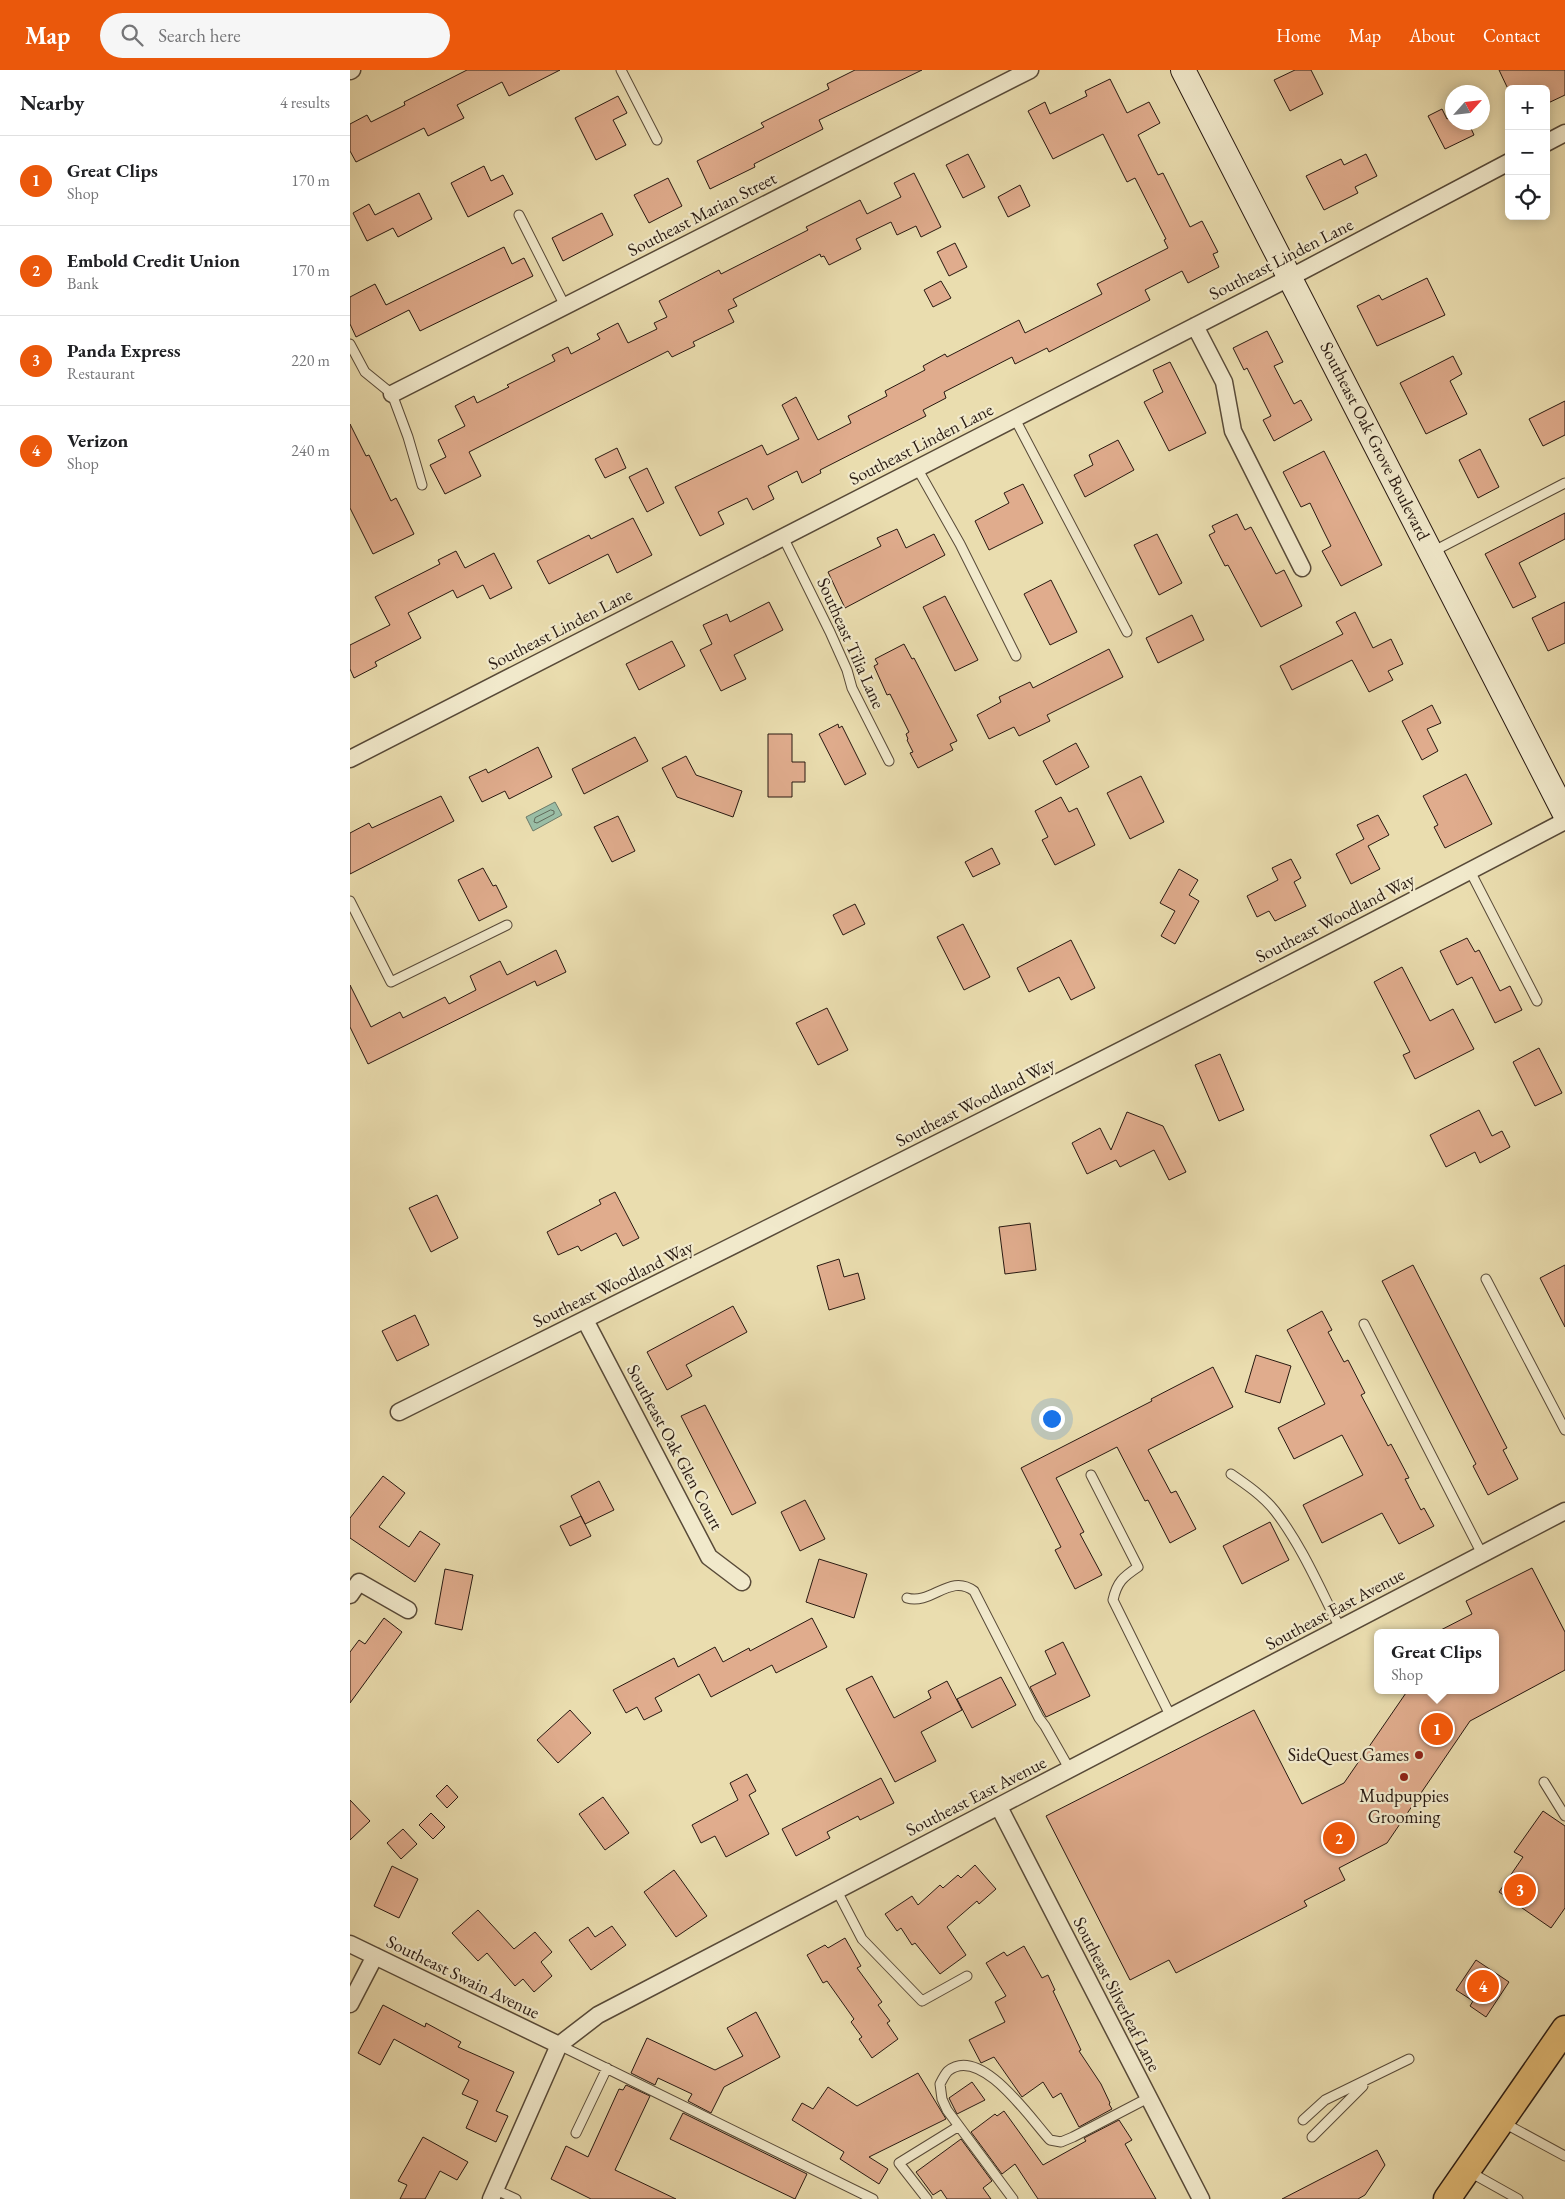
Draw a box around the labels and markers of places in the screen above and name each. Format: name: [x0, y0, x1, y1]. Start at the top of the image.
pin: 1: [1421, 1710, 1453, 1748]
place label: SideQuest Games: [1288, 1743, 1409, 1766]
marker: SideQuest Games: [1413, 1749, 1425, 1761]
marker: Mudpuppies Grooming: [1398, 1771, 1410, 1783]
place label: Mudpuppies Grooming: [1359, 1784, 1449, 1828]
pin: 2: [1323, 1819, 1355, 1857]
pin: 3: [1504, 1871, 1536, 1909]
pin: 4: [1467, 1967, 1499, 2005]

